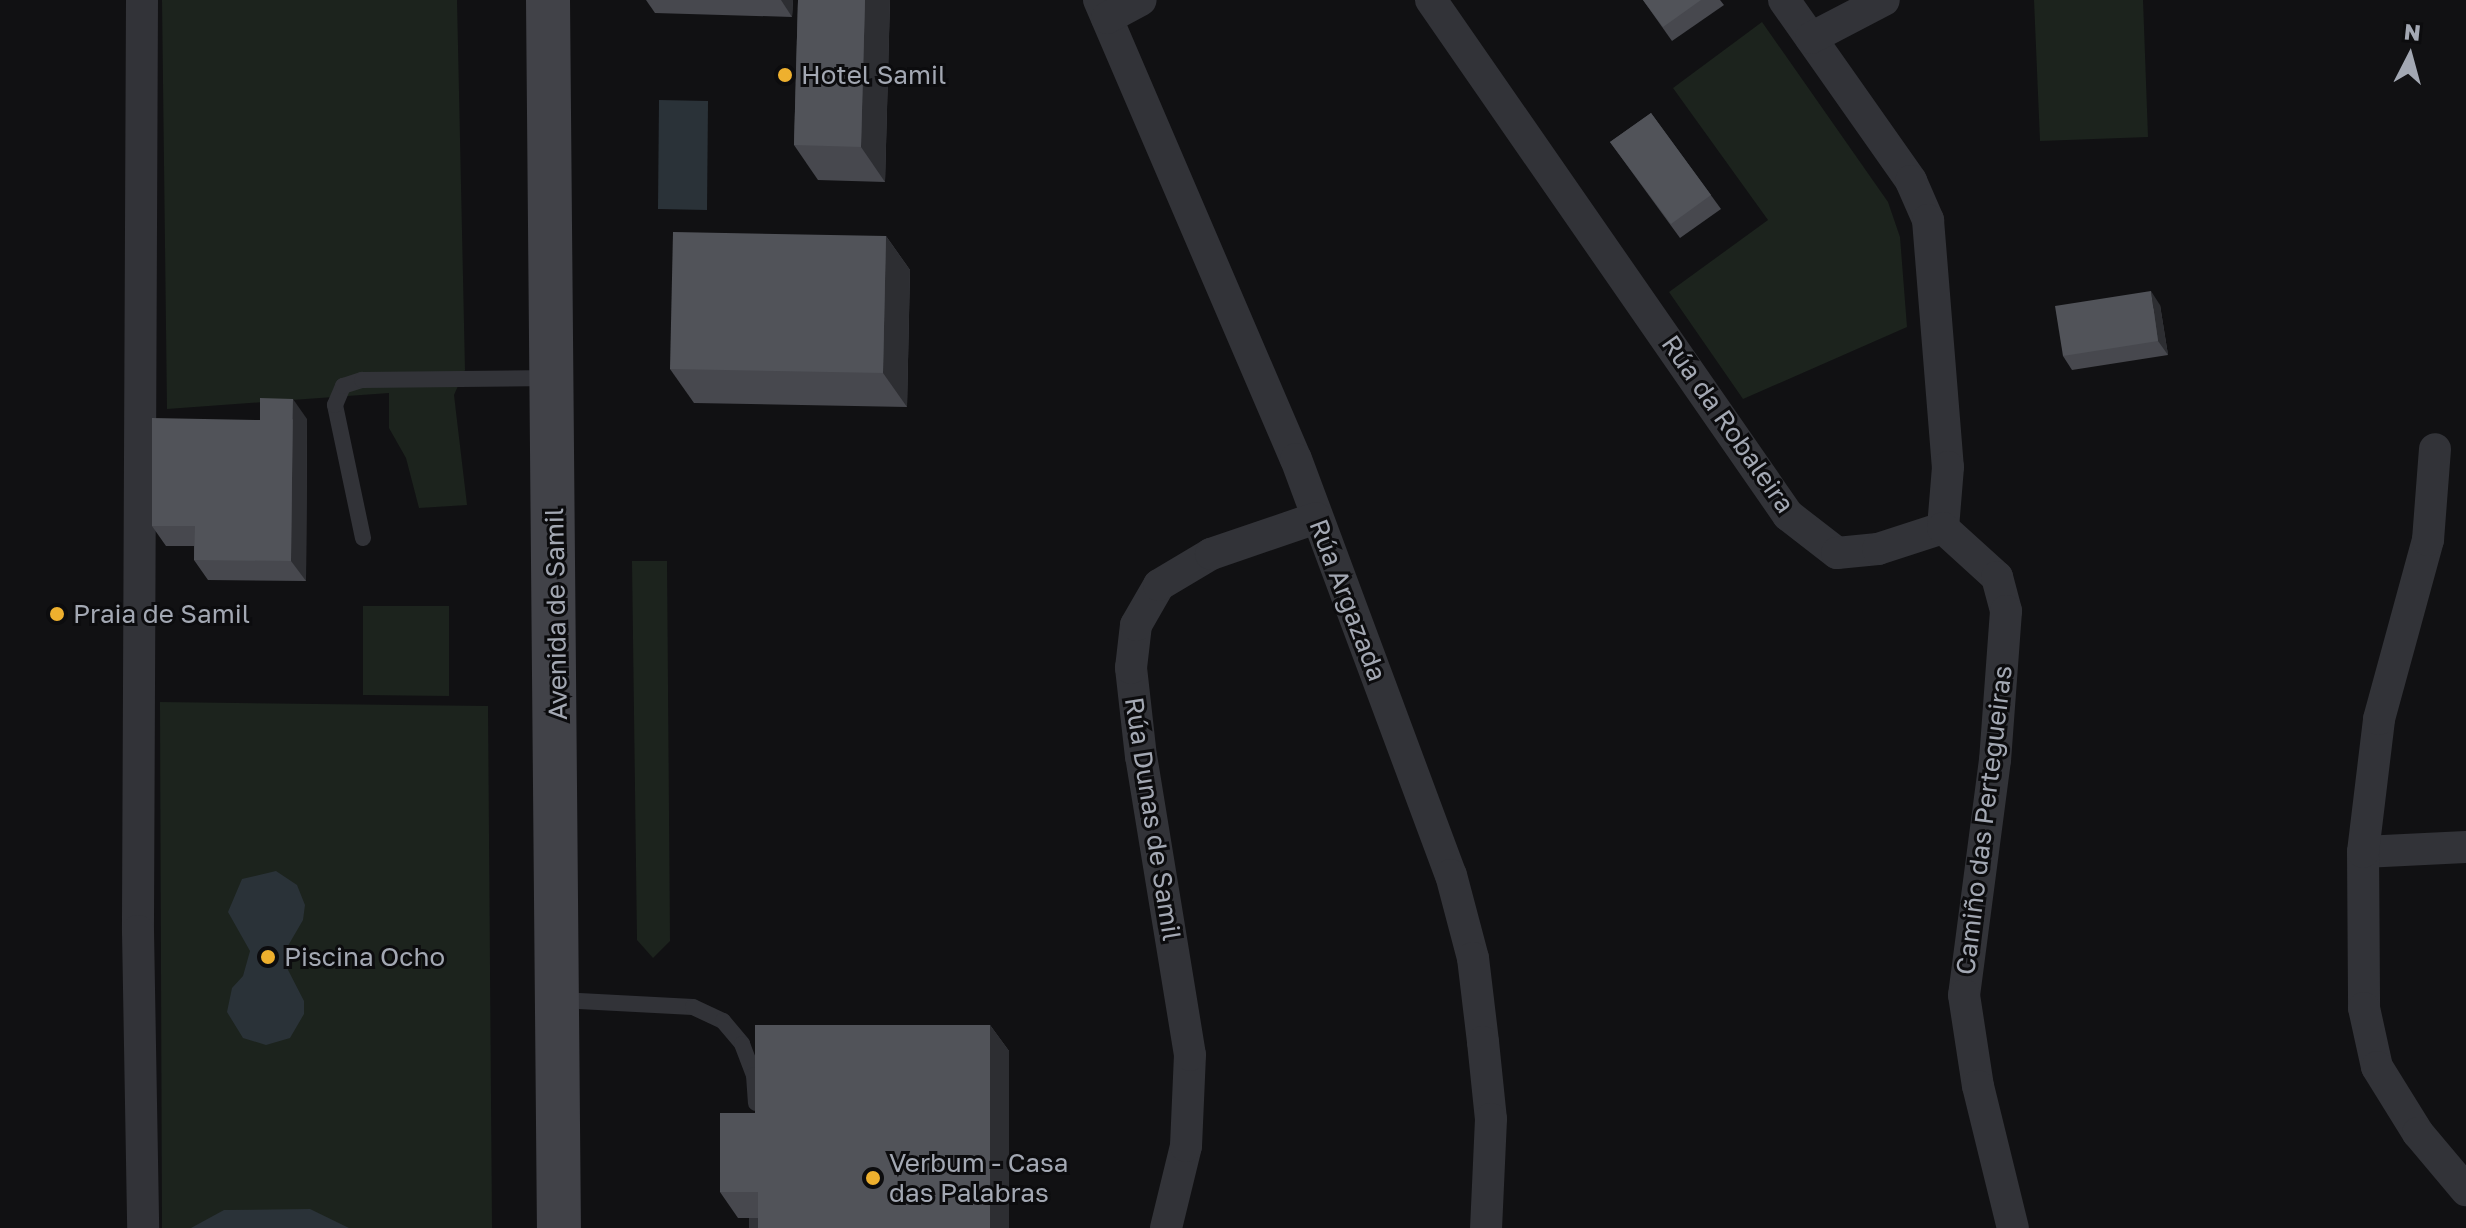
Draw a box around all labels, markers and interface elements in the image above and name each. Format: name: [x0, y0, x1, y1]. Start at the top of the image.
north arrow: [2370, 16, 2450, 96]
text: N: [2403, 17, 2422, 46]
place label: Hotel Samil: [801, 59, 946, 91]
marker: Hotel Samil: [776, 66, 794, 84]
street label: Rúa da Robaleira: [1655, 329, 1801, 519]
street label: Avenida de Samil: [539, 508, 573, 720]
street label: Rúa Argazada: [1303, 515, 1393, 685]
place label: Praia de Samil: [73, 598, 250, 630]
marker: Praia de Samil: [48, 605, 66, 623]
street label: Camiño das Pertegueiras: [1950, 664, 2018, 976]
street label: Rúa Dunas de Samil: [1118, 695, 1188, 943]
place label: Piscina Ocho: [284, 941, 445, 973]
marker: Piscina Ocho: [259, 948, 277, 966]
place label: Verbum - Casa das Palabras: [889, 1147, 1069, 1208]
marker: Verbum - Casa das Palabras: [864, 1169, 882, 1187]

